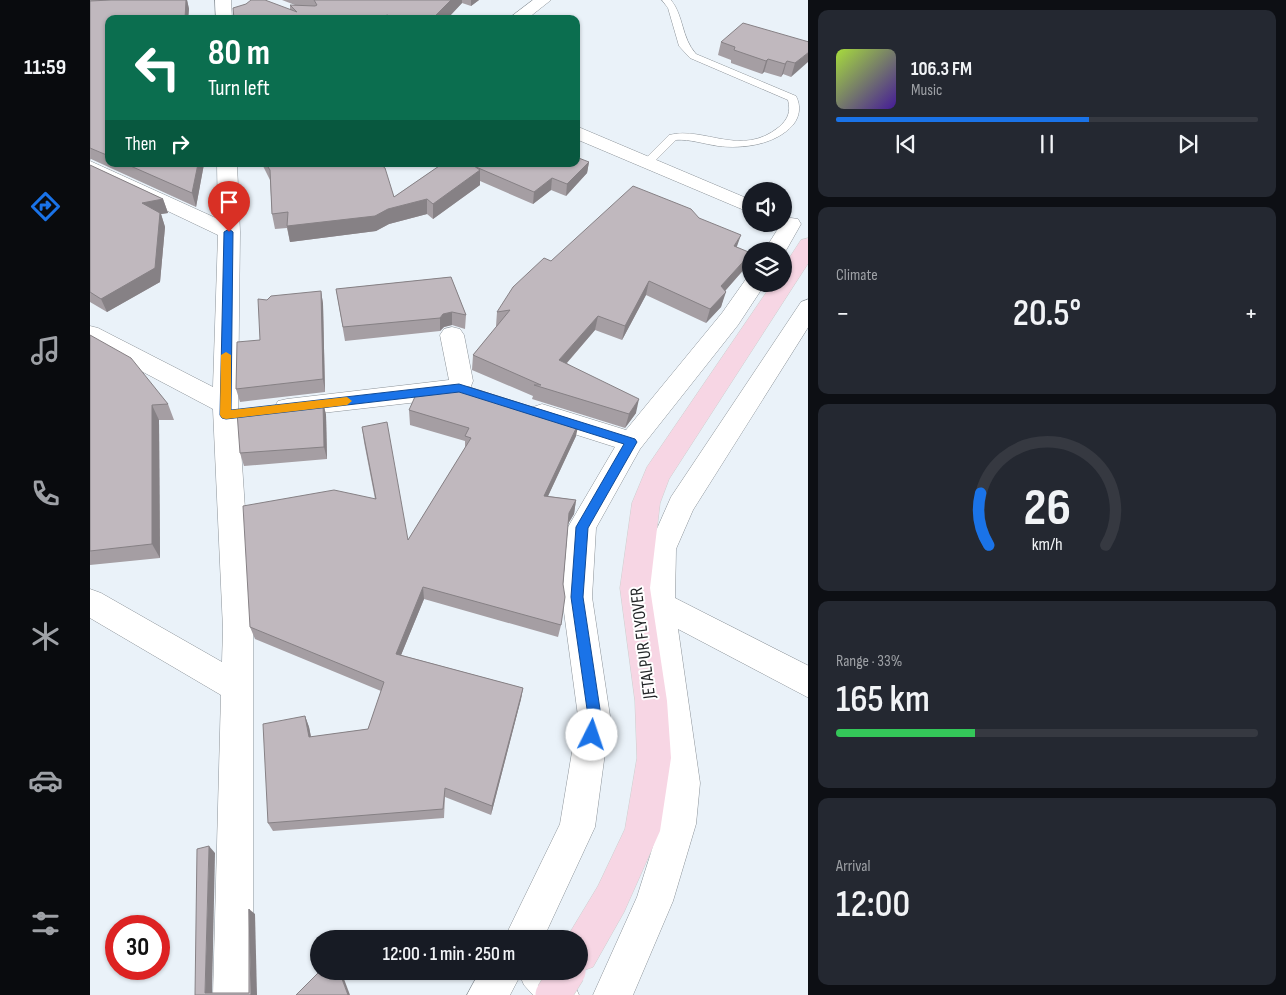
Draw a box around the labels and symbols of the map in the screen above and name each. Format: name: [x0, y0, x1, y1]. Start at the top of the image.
pin: [208, 181, 250, 232]
street label: JETALPUR FLYOVER: [626, 586, 660, 701]
position arrow: [565, 708, 617, 760]
speed limit sign: 30: [105, 915, 170, 980]

